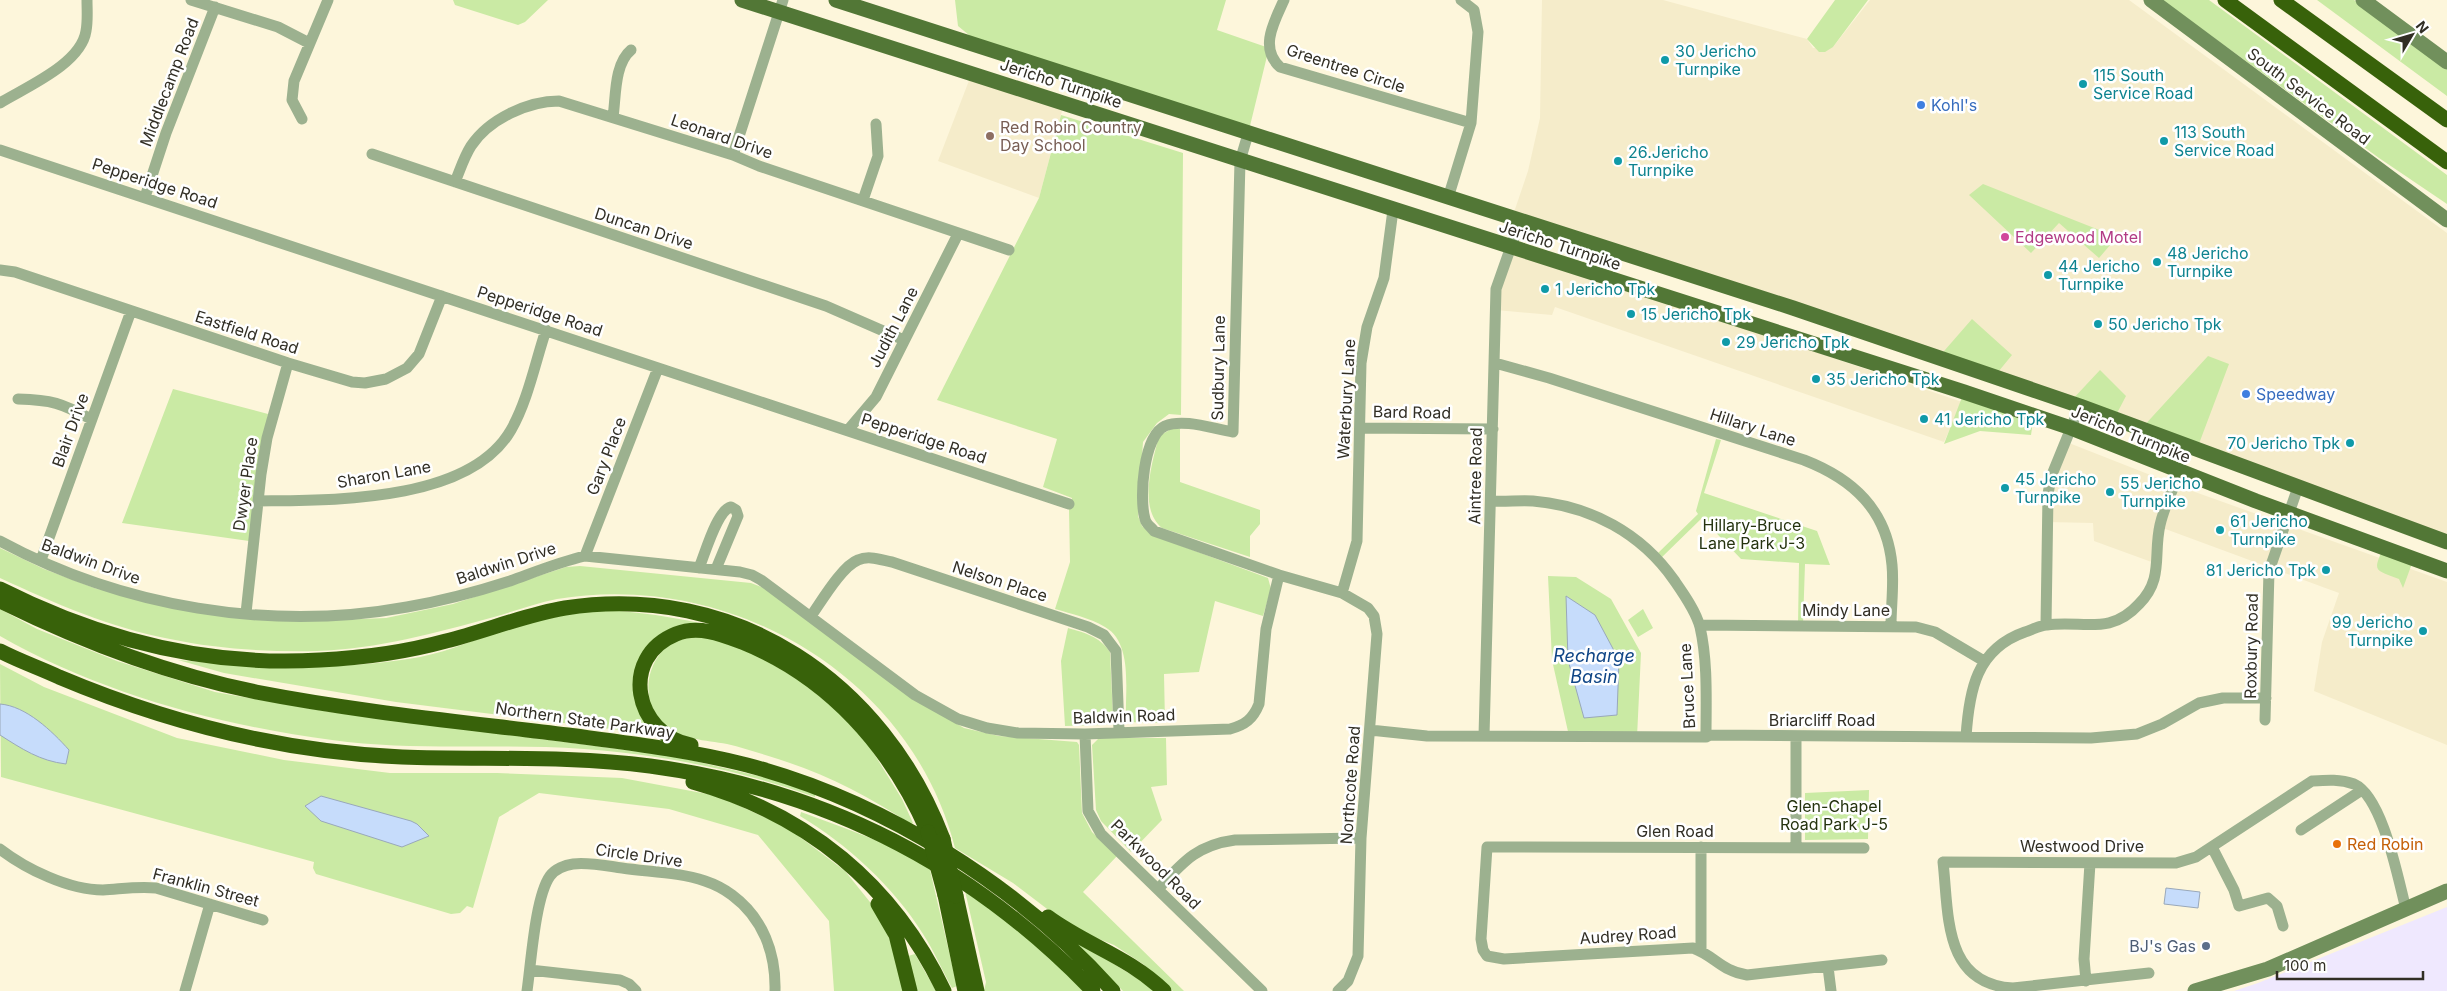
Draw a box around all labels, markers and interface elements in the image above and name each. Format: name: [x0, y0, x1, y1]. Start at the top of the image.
north arrow: [2387, 10, 2437, 60]
street label: Middlecamp Road: [135, 15, 203, 149]
text: N: [2413, 17, 2433, 36]
street label: Greentree Circle: [1284, 39, 1408, 97]
place label: 30 Jericho Turnpike: [1675, 41, 1756, 79]
street label: South Service Road: [2244, 43, 2374, 149]
street label: Jericho Turnpike: [997, 54, 1125, 112]
marker: 30 Jericho Turnpike: [1659, 54, 1671, 66]
place label: 115 South Service Road: [2093, 65, 2193, 103]
marker: 115 South Service Road: [2077, 78, 2089, 90]
place label: Kohl's: [1931, 95, 1977, 115]
marker: Kohl's: [1915, 99, 1927, 111]
street label: Leonard Drive: [669, 109, 775, 163]
place label: Red Robin Country Day School: [1000, 117, 1142, 155]
place label: 113 South Service Road: [2174, 122, 2274, 160]
marker: Red Robin Country Day School: [984, 130, 996, 142]
marker: 113 South Service Road: [2158, 135, 2170, 147]
place label: 26.Jericho Turnpike: [1628, 142, 1709, 180]
street label: Pepperidge Road: [90, 153, 220, 213]
marker: 26.Jericho Turnpike: [1612, 155, 1624, 167]
street label: Duncan Drive: [592, 203, 696, 253]
street label: Jericho Turnpike: [1496, 216, 1624, 274]
place label: Edgewood Motel: [2015, 227, 2142, 247]
marker: Edgewood Motel: [1999, 231, 2011, 243]
place label: 48 Jericho Turnpike: [2167, 243, 2249, 281]
place label: 44 Jericho Turnpike: [2058, 256, 2140, 294]
marker: 48 Jericho Turnpike: [2151, 256, 2163, 268]
marker: 44 Jericho Turnpike: [2042, 269, 2054, 281]
place label: 1 Jericho Tpk: [1555, 279, 1656, 299]
street label: Pepperidge Road: [475, 281, 605, 341]
street label: Judith Lane: [864, 283, 922, 371]
marker: 1 Jericho Tpk: [1539, 283, 1551, 295]
place label: 15 Jericho Tpk: [1641, 304, 1751, 324]
street label: Eastfield Road: [193, 306, 301, 358]
marker: 15 Jericho Tpk: [1625, 308, 1637, 320]
place label: 50 Jericho Tpk: [2108, 314, 2222, 334]
street label: Sudbury Lane: [1207, 315, 1229, 421]
marker: 50 Jericho Tpk: [2092, 318, 2104, 330]
place label: 29 Jericho Tpk: [1736, 332, 1850, 352]
marker: 29 Jericho Tpk: [1720, 336, 1732, 348]
street label: Waterbury Lane: [1333, 338, 1359, 460]
place label: 35 Jericho Tpk: [1826, 369, 1940, 389]
marker: 35 Jericho Tpk: [1810, 373, 1822, 385]
place label: Speedway: [2256, 384, 2335, 404]
marker: Speedway: [2240, 388, 2252, 400]
street label: Blair Drive: [47, 390, 93, 470]
street label: Bard Road: [1373, 401, 1451, 423]
street label: Jericho Turnpike: [2068, 401, 2194, 467]
street label: Hillary Lane: [1708, 404, 1798, 450]
street label: Pepperidge Road: [859, 408, 989, 468]
place label: 41 Jericho Tpk: [1934, 409, 2045, 429]
marker: 41 Jericho Tpk: [1918, 413, 1930, 425]
street label: Gary Place: [582, 414, 630, 498]
street label: Aintree Road: [1464, 427, 1486, 525]
place label: 70 Jericho Tpk: [2227, 433, 2340, 453]
street label: Dwyer Place: [229, 436, 261, 532]
marker: 70 Jericho Tpk: [2344, 437, 2356, 449]
street label: Sharon Lane: [336, 456, 432, 492]
place label: 45 Jericho Turnpike: [2015, 469, 2096, 507]
place label: 55 Jericho Turnpike: [2120, 473, 2201, 511]
marker: 45 Jericho Turnpike: [1999, 482, 2011, 494]
marker: 55 Jericho Turnpike: [2104, 486, 2116, 498]
place label: 61 Jericho Turnpike: [2230, 511, 2308, 549]
park label: Hillary-Bruce Lane Park J-3: [1699, 515, 1805, 553]
marker: 61 Jericho Turnpike: [2214, 524, 2226, 536]
street label: Baldwin Drive: [39, 534, 143, 588]
street label: Baldwin Drive: [454, 537, 558, 589]
street label: Nelson Place: [950, 556, 1050, 606]
place label: 81 Jericho Tpk: [2206, 560, 2316, 580]
marker: 81 Jericho Tpk: [2320, 564, 2332, 576]
street label: Roxbury Road: [2240, 593, 2262, 699]
street label: Mindy Lane: [1802, 600, 1890, 620]
place label: 99 Jericho Turnpike: [2332, 612, 2413, 650]
marker: 99 Jericho Turnpike: [2417, 625, 2429, 637]
street label: Bruce Lane: [1675, 643, 1699, 729]
water label: Recharge Basin: [1553, 645, 1635, 687]
street label: Northern State Parkway: [494, 698, 676, 742]
street label: Baldwin Road: [1072, 704, 1176, 728]
street label: Briarcliff Road: [1769, 710, 1875, 730]
street label: Northcote Road: [1336, 725, 1364, 845]
park label: Glen-Chapel Road Park J-5: [1780, 796, 1888, 834]
street label: Parkwood Road: [1107, 815, 1205, 913]
street label: Glen Road: [1636, 821, 1714, 841]
place label: Red Robin: [2347, 834, 2423, 854]
street label: Westwood Drive: [2020, 836, 2144, 856]
marker: Red Robin: [2331, 838, 2343, 850]
street label: Circle Drive: [594, 839, 684, 871]
street label: Franklin Street: [151, 863, 261, 911]
street label: Audrey Road: [1579, 922, 1677, 948]
place label: BJ's Gas: [2129, 936, 2196, 956]
marker: BJ's Gas: [2200, 940, 2212, 952]
scale bar: [2277, 948, 2423, 980]
text: 100 m: [2284, 956, 2326, 975]

